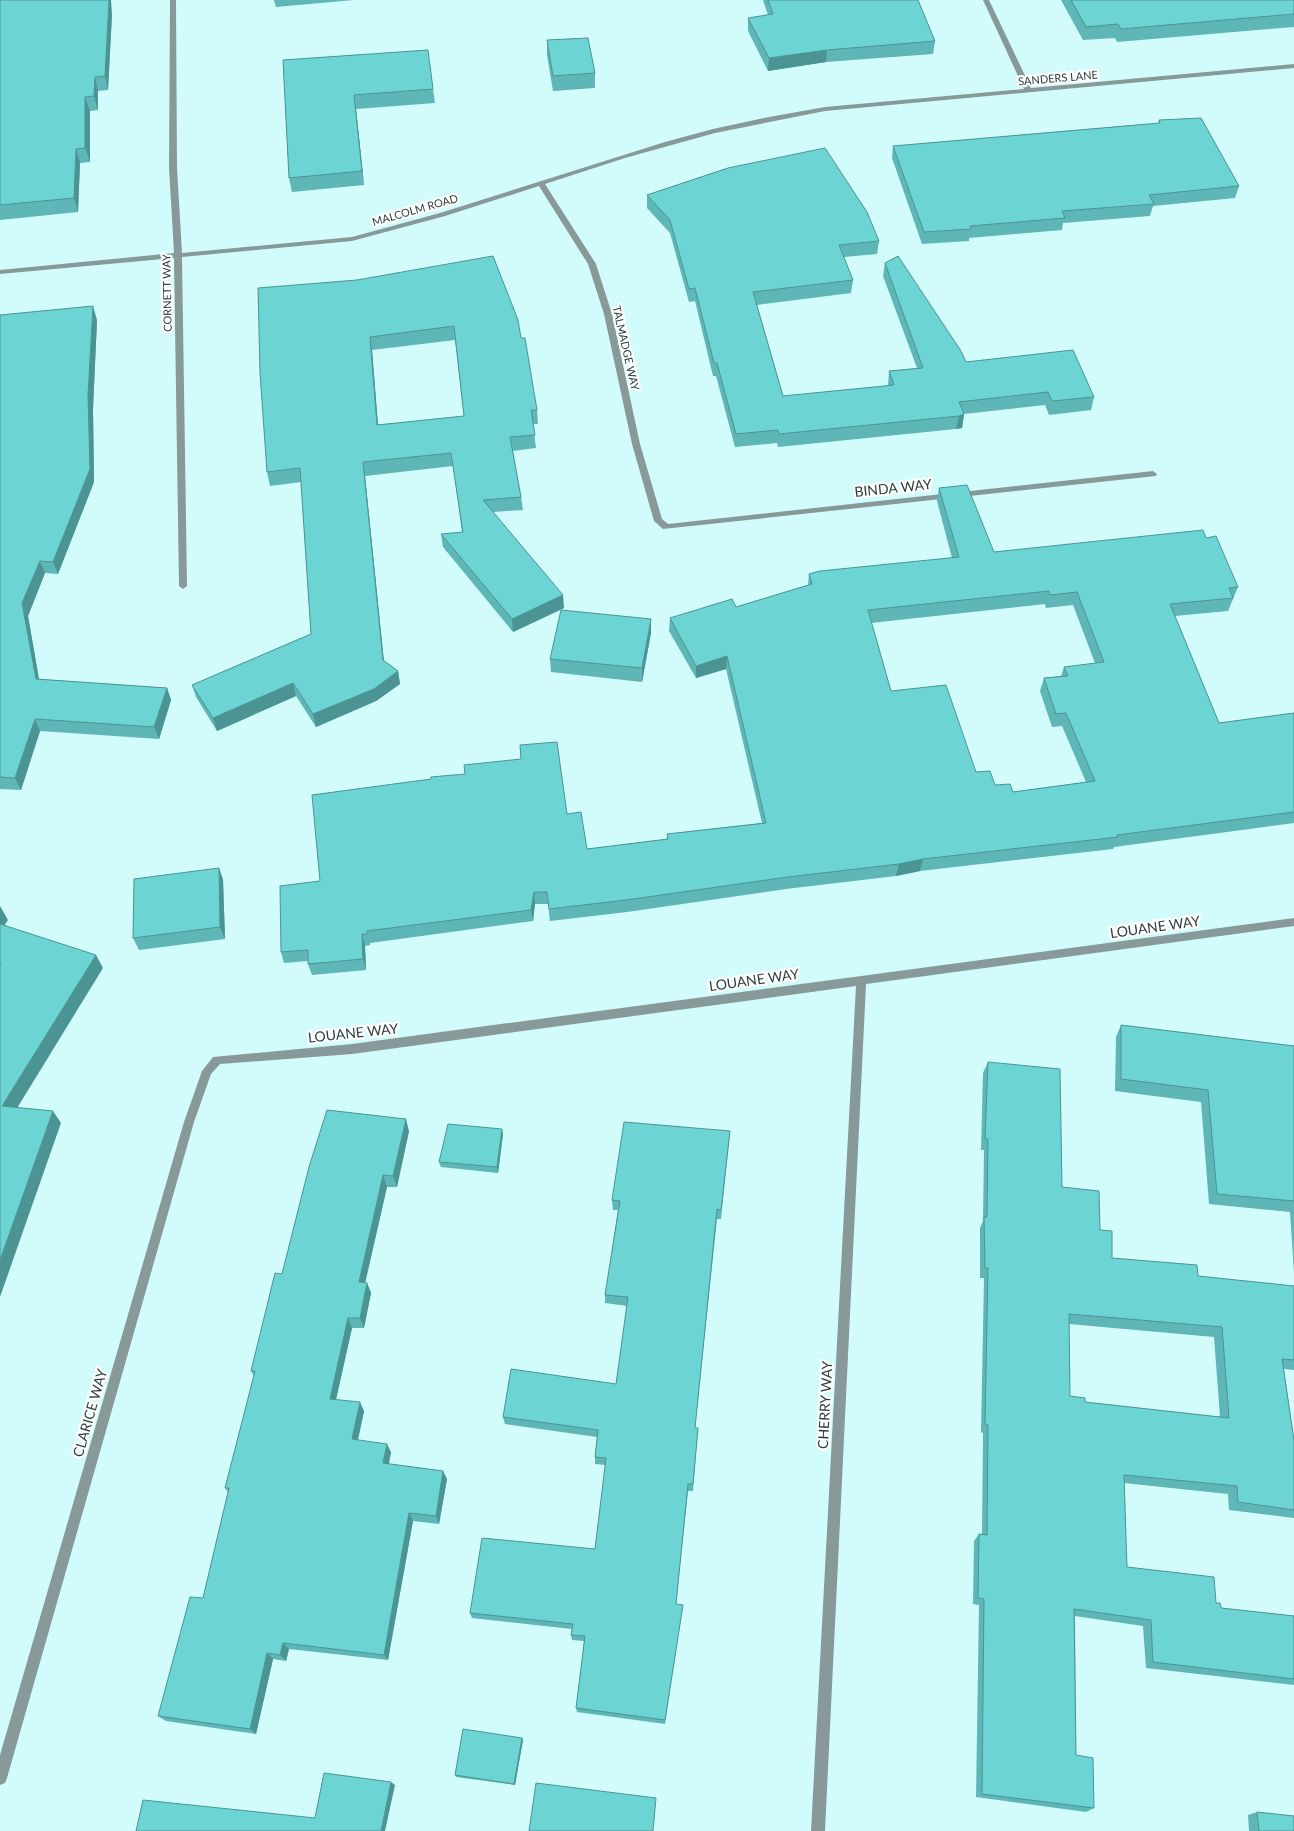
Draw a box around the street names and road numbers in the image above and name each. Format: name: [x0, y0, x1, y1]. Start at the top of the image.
street label: SANDERS LANE: [1018, 68, 1098, 87]
street label: MALCOLM ROAD: [370, 191, 459, 228]
street label: CORNETT WAY: [159, 254, 174, 332]
street label: TALMADGE WAY: [610, 304, 643, 392]
street label: BINDA WAY: [853, 475, 933, 500]
street label: LOUANE WAY: [1109, 912, 1201, 941]
street label: LOUANE WAY: [708, 965, 800, 994]
street label: LOUANE WAY: [307, 1019, 399, 1046]
street label: CHERRY WAY: [814, 1360, 835, 1449]
street label: CLARICE WAY: [69, 1367, 110, 1459]

